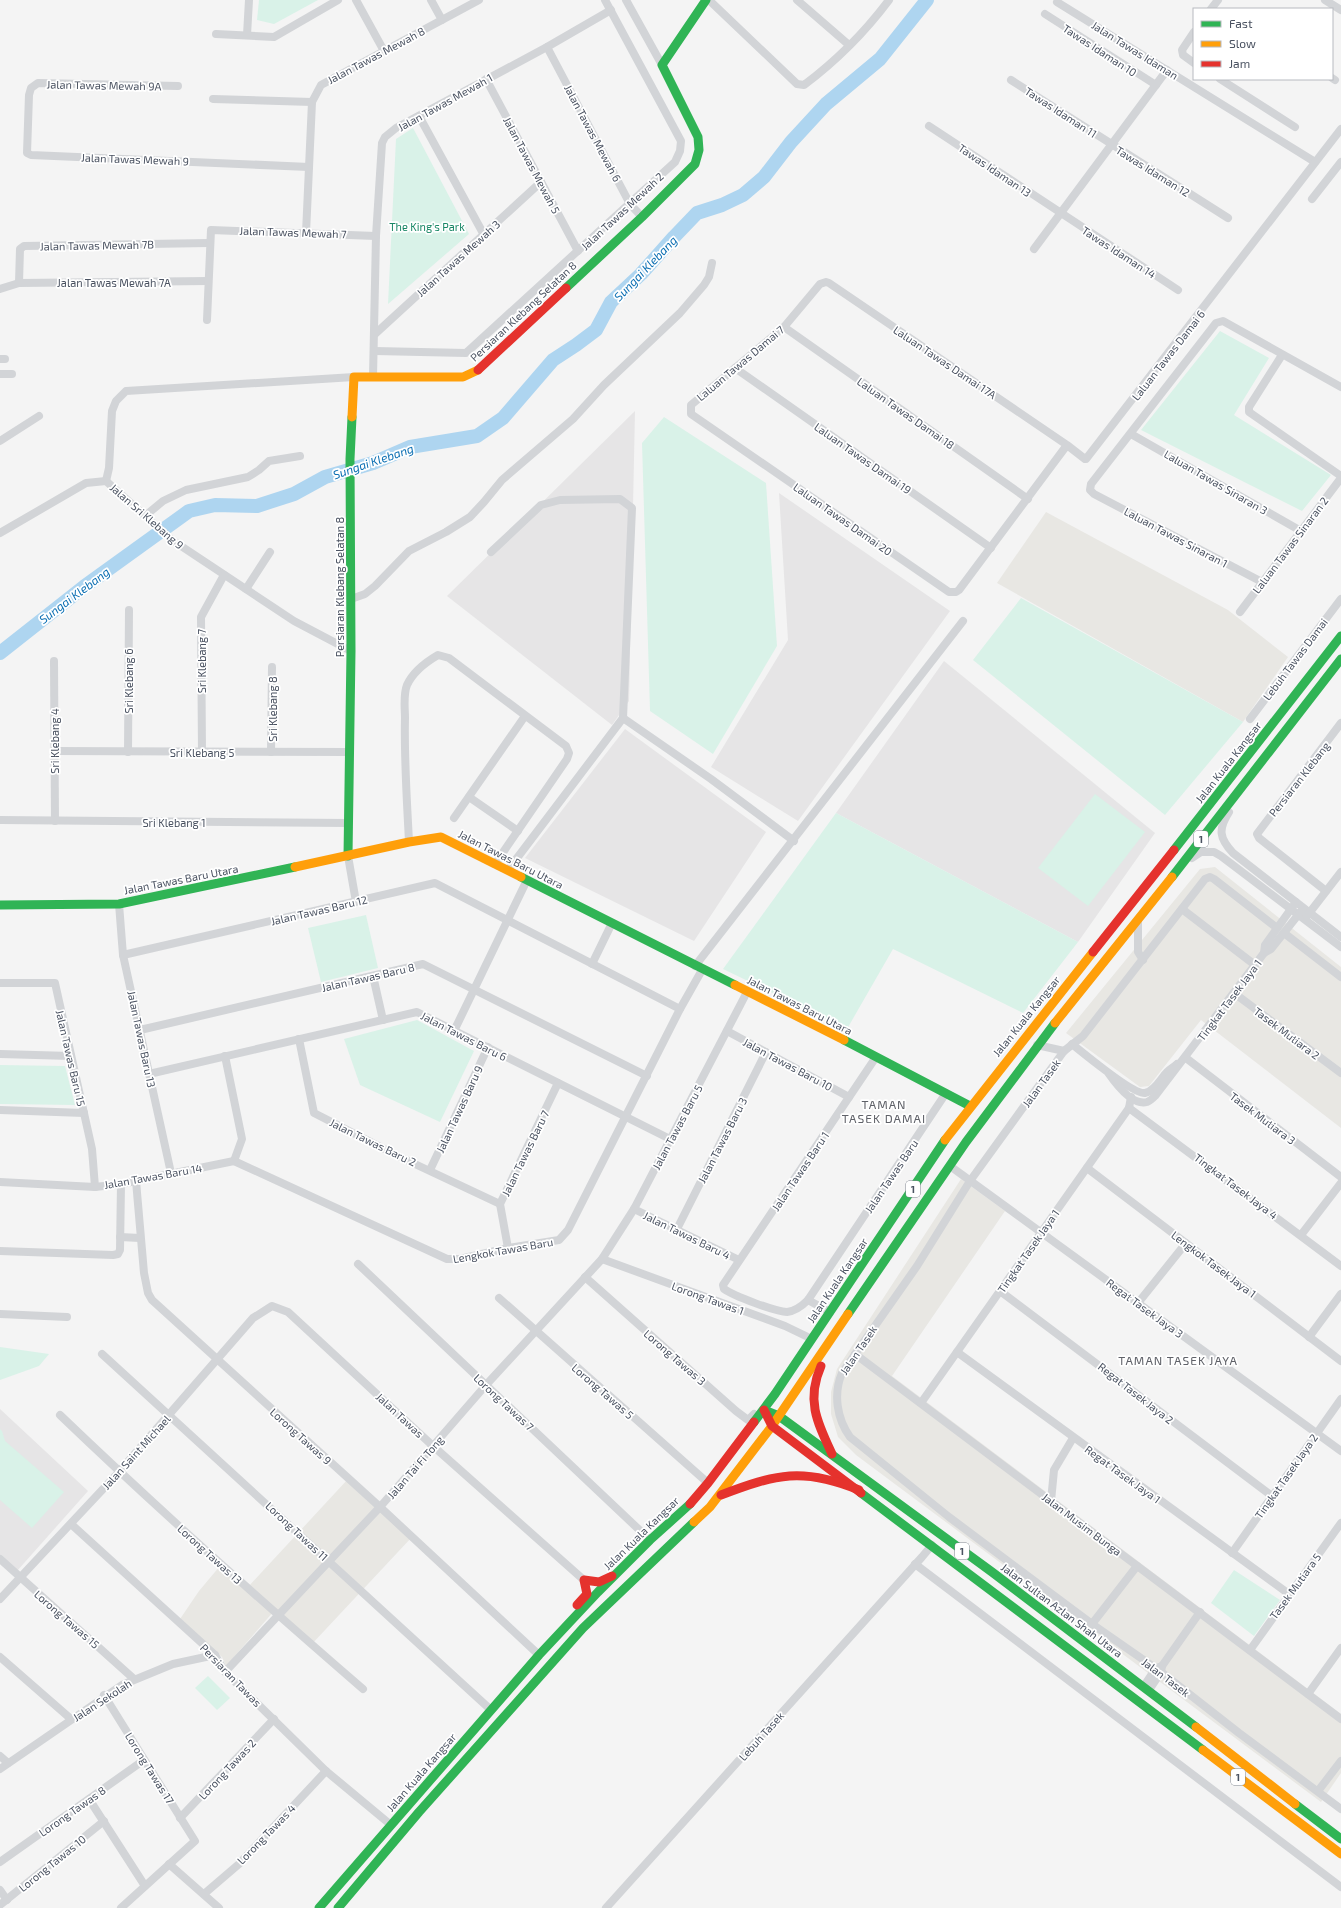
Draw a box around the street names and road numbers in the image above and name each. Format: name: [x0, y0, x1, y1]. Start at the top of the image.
street label: Jalan Tawas Idaman: [1089, 18, 1181, 82]
street label: Tawas Idaman 10: [1061, 21, 1139, 79]
street label: Jalan Tawas Mewah 8: [325, 24, 427, 86]
street label: Jalan Tawas Mewah 1: [395, 71, 495, 133]
street label: Jalan Tawas Mewah 9A: [46, 77, 162, 93]
street label: Jalan Tawas Mewah 6: [562, 82, 624, 184]
street label: Tawas Idaman 11: [1023, 84, 1099, 140]
street label: Jalan Tawas Mewah 5: [501, 114, 563, 216]
street label: Tawas Idaman 13: [956, 141, 1034, 199]
street label: Tawas Idaman 12: [1114, 143, 1192, 199]
street label: Jalan Tawas Mewah 9: [81, 151, 189, 167]
street label: Jalan Tawas Mewah 2: [578, 169, 666, 253]
street label: Jalan Tawas Mewah 3: [414, 217, 502, 299]
street label: Tawas Idaman 14: [1080, 223, 1159, 281]
street label: Jalan Tawas Mewah 7: [239, 224, 347, 240]
street label: Jalan Tawas Mewah 7B: [40, 238, 154, 252]
street label: Persiaran Klebang Selatan 8: [467, 258, 579, 364]
street label: Jalan Tawas Mewah 7A: [57, 276, 171, 289]
street label: Laluan Tawas Damai 6: [1129, 307, 1207, 403]
street label: Laluan Tawas Damai 7: [694, 322, 787, 403]
street label: Laluan Tawas Damai 17A: [891, 323, 999, 401]
street label: Laluan Tawas Damai 18: [855, 375, 957, 451]
street label: Laluan Tawas Damai 19: [812, 420, 914, 496]
street label: Laluan Tawas Sinaran 3: [1162, 447, 1270, 517]
street label: Laluan Tawas Damai 20: [791, 480, 895, 558]
street label: Jalan Sri Klebang 9: [108, 481, 186, 551]
street label: Laluan Tawas Sinaran 2: [1250, 494, 1330, 596]
street label: Laluan Tawas Sinaran 1: [1122, 504, 1230, 570]
street label: Persiaran Klebang Selatan 8: [333, 517, 346, 657]
street label: Lebuh Tawas Damai: [1260, 616, 1330, 702]
street label: Sri Klebang 7: [195, 628, 208, 693]
street label: Sri Klebang 6: [122, 648, 135, 714]
street label: Sri Klebang 8: [266, 676, 279, 742]
street label: Sri Klebang 4: [48, 708, 61, 774]
street label: Jalan Kuala Kangsar: [1192, 718, 1264, 805]
street label: Persiaran Klebang: [1266, 739, 1332, 819]
street label: Sri Klebang 5: [170, 746, 234, 759]
street label: Sri Klebang 1: [142, 816, 206, 829]
street label: Jalan Tawas Baru Utara: [456, 827, 566, 891]
road number: 1: [1194, 831, 1208, 847]
street label: Jalan Tawas Baru Utara: [123, 862, 239, 896]
street label: Jalan Tawas Baru 12: [269, 893, 369, 927]
street label: Tingkat Tasek Jaya 1: [1194, 957, 1264, 1043]
street label: Jalan Tawas Baru 8: [320, 960, 416, 994]
street label: Jalan Tawas Baru Utara: [745, 973, 855, 1037]
street label: Jalan Kuala Kangsar: [990, 973, 1063, 1059]
street label: Jalan Tawas Baru 13: [125, 989, 159, 1089]
street label: Tasek Mutiara 2: [1252, 1004, 1322, 1062]
street label: Jalan Tawas Baru 15: [54, 1009, 88, 1108]
street label: Jalan Tawas Baru 6: [419, 1009, 509, 1063]
street label: Jalan Tawas Baru 10: [741, 1035, 835, 1093]
street label: Jalan Tasek: [1019, 1056, 1063, 1110]
street label: Jalan Tawas Baru 9: [433, 1063, 485, 1155]
street label: Jalan Tawas Baru 5: [649, 1082, 705, 1172]
street label: Tasek Mutiara 3: [1228, 1089, 1298, 1147]
street label: Jalan Tawas Baru 3: [695, 1095, 749, 1185]
street label: Jalan Tawas Baru 7: [499, 1108, 552, 1198]
street label: Jalan Tawas Baru 2: [328, 1115, 418, 1169]
street label: Jalan Tawas Baru 1: [769, 1129, 831, 1213]
street label: Jalan Tawas Baru: [862, 1137, 920, 1215]
street label: Tingkat Tasek Jaya 4: [1192, 1150, 1280, 1222]
street label: Jalan Tawas Baru 14: [103, 1161, 203, 1191]
road number: 1: [906, 1181, 920, 1197]
street label: Tingkat Tasek Jaya 1: [994, 1207, 1062, 1295]
street label: Jalan Tawas Baru 4: [641, 1208, 733, 1262]
street label: Lengkok Tasek Jaya 1: [1169, 1228, 1259, 1300]
street label: Lengkok Tawas Baru: [452, 1235, 554, 1265]
street label: Jalan Kuala Kangsar: [804, 1235, 871, 1325]
street label: Regat Tasek Jaya 3: [1104, 1276, 1186, 1340]
street label: Lorong Tawas 1: [670, 1279, 746, 1317]
street label: Jalan Tasek: [837, 1323, 879, 1377]
street label: Lorong Tawas 3: [641, 1327, 709, 1387]
street label: Regat Tasek Jaya 2: [1096, 1360, 1176, 1426]
street label: Lorong Tawas 5: [569, 1361, 637, 1421]
street label: Lorong Tawas 7: [471, 1371, 537, 1433]
street label: Jalan Tawas: [374, 1390, 427, 1440]
street label: Lorong Tawas 9: [268, 1405, 334, 1467]
street label: Jalan Saint Michael: [99, 1412, 173, 1492]
street label: Tingkat Tasek Jaya 2: [1252, 1431, 1320, 1521]
street label: Jalan Tai Fi Tong: [384, 1433, 446, 1501]
street label: Regat Tasek Jaya 1: [1083, 1442, 1163, 1506]
street label: Jalan Musim Bunga: [1040, 1490, 1124, 1558]
street label: Jalan Kuala Kangsar: [601, 1493, 682, 1572]
street label: Lorong Tawas 11: [263, 1499, 331, 1563]
street label: Lorong Tawas 13: [175, 1522, 245, 1586]
road number: 1: [955, 1543, 969, 1559]
street label: Tasek Mutiara 5: [1267, 1550, 1323, 1622]
street label: Jalan Sultan Azlan Shah Utara: [999, 1560, 1125, 1660]
street label: Lorong Tawas 15: [32, 1587, 102, 1651]
street label: Persiaran Tawas: [198, 1641, 265, 1709]
street label: Jalan Tasek: [1140, 1655, 1193, 1699]
street label: Jalan Sekolah: [70, 1676, 134, 1724]
street label: Lebuh Tasek: [736, 1709, 787, 1763]
street label: Lorong Tawas 17: [123, 1730, 177, 1806]
street label: Jalan Kuala Kangsar: [383, 1730, 459, 1814]
street label: Lorong Tawas 2: [196, 1736, 258, 1802]
road number: 1: [1231, 1769, 1245, 1785]
street label: Lorong Tawas 8: [36, 1783, 108, 1839]
street label: Lorong Tawas 4: [234, 1801, 298, 1867]
street label: Lorong Tawas 10: [16, 1832, 88, 1894]

